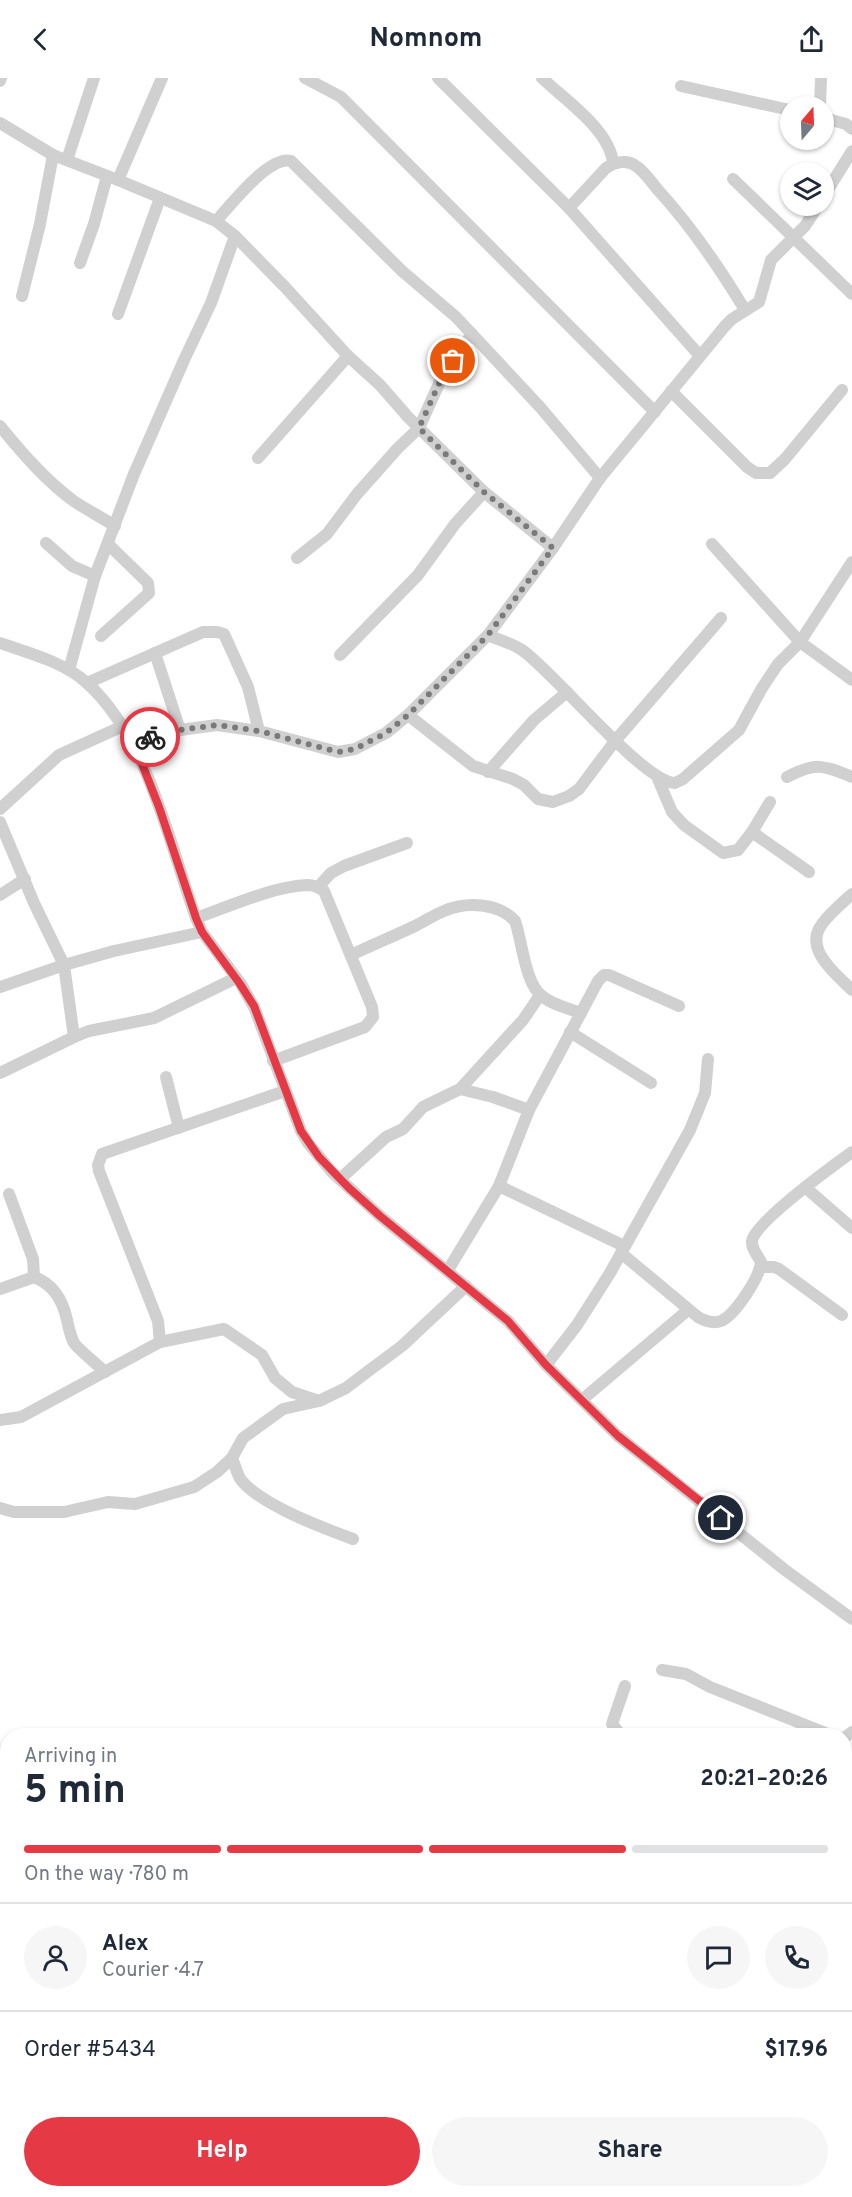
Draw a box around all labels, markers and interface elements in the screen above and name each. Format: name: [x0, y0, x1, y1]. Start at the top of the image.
text: Nomnom: [369, 22, 483, 56]
icon: back: [24, 23, 57, 56]
icon: share: [795, 23, 828, 56]
north arrow: [780, 96, 834, 150]
map controls: [780, 96, 834, 216]
button: layers: [780, 162, 834, 216]
pin: [427, 335, 478, 386]
icon: bag: [436, 344, 469, 377]
courier: [120, 707, 180, 767]
icon: bike: [134, 721, 167, 754]
pin: [695, 1492, 746, 1543]
icon: home: [704, 1501, 737, 1534]
text: Arriving in: [24, 1744, 117, 1770]
text: 20:21–20:26: [700, 1766, 828, 1793]
text: 5 min: [24, 1768, 126, 1817]
text: On the way · 780 m: [24, 1862, 189, 1888]
button: person: [24, 1926, 87, 1989]
button: chat: [687, 1926, 750, 1989]
button: phone: [765, 1926, 828, 1989]
text: Alex: [102, 1931, 149, 1958]
text: Courier · 4.7: [102, 1958, 204, 1984]
text: Order #5434: [24, 2037, 156, 2064]
text: $17.96: [765, 2037, 828, 2064]
button: Help: [24, 2117, 420, 2186]
button: Share: [432, 2117, 828, 2186]

